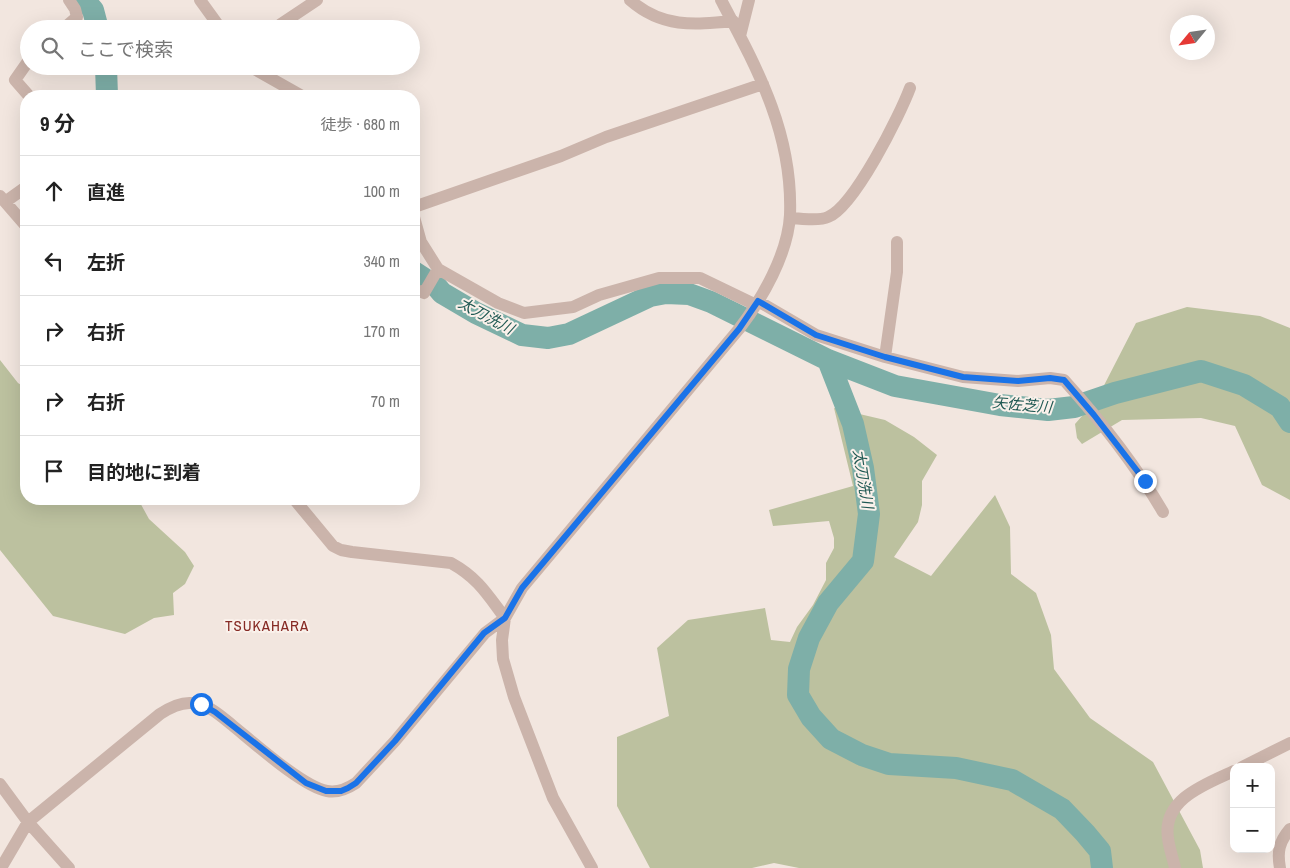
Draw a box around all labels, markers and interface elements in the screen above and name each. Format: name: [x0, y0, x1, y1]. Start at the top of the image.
north arrow: [1170, 15, 1215, 60]
search box: [20, 20, 420, 75]
icon: search: [38, 34, 66, 62]
text: ここで検索: [78, 36, 173, 62]
text: 9 分: [40, 109, 75, 138]
text: 徒歩 · 680 m: [321, 113, 400, 135]
icon: ahead: [40, 177, 68, 205]
text: 直進: [87, 179, 125, 205]
text: 100 m: [364, 180, 400, 202]
icon: left: [40, 247, 68, 275]
text: 左折: [87, 249, 125, 275]
text: 340 m: [364, 250, 400, 272]
water label: 太刀洗川: [455, 292, 519, 340]
icon: right: [40, 317, 68, 345]
text: 右折: [87, 319, 125, 345]
text: 170 m: [364, 320, 400, 342]
icon: right: [40, 387, 68, 415]
text: 右折: [87, 389, 125, 415]
text: 70 m: [371, 390, 400, 412]
water label: 矢佐芝川: [991, 391, 1055, 418]
water label: 太刀洗川: [848, 448, 879, 512]
icon: arrive: [40, 457, 68, 485]
text: 目的地に到着: [87, 459, 201, 485]
route end: [1134, 470, 1157, 493]
district label: TSUKAHARA: [225, 615, 309, 636]
route start: [190, 693, 213, 716]
map controls: [1230, 763, 1275, 853]
button: +: [1230, 763, 1275, 808]
button: −: [1230, 808, 1275, 853]

